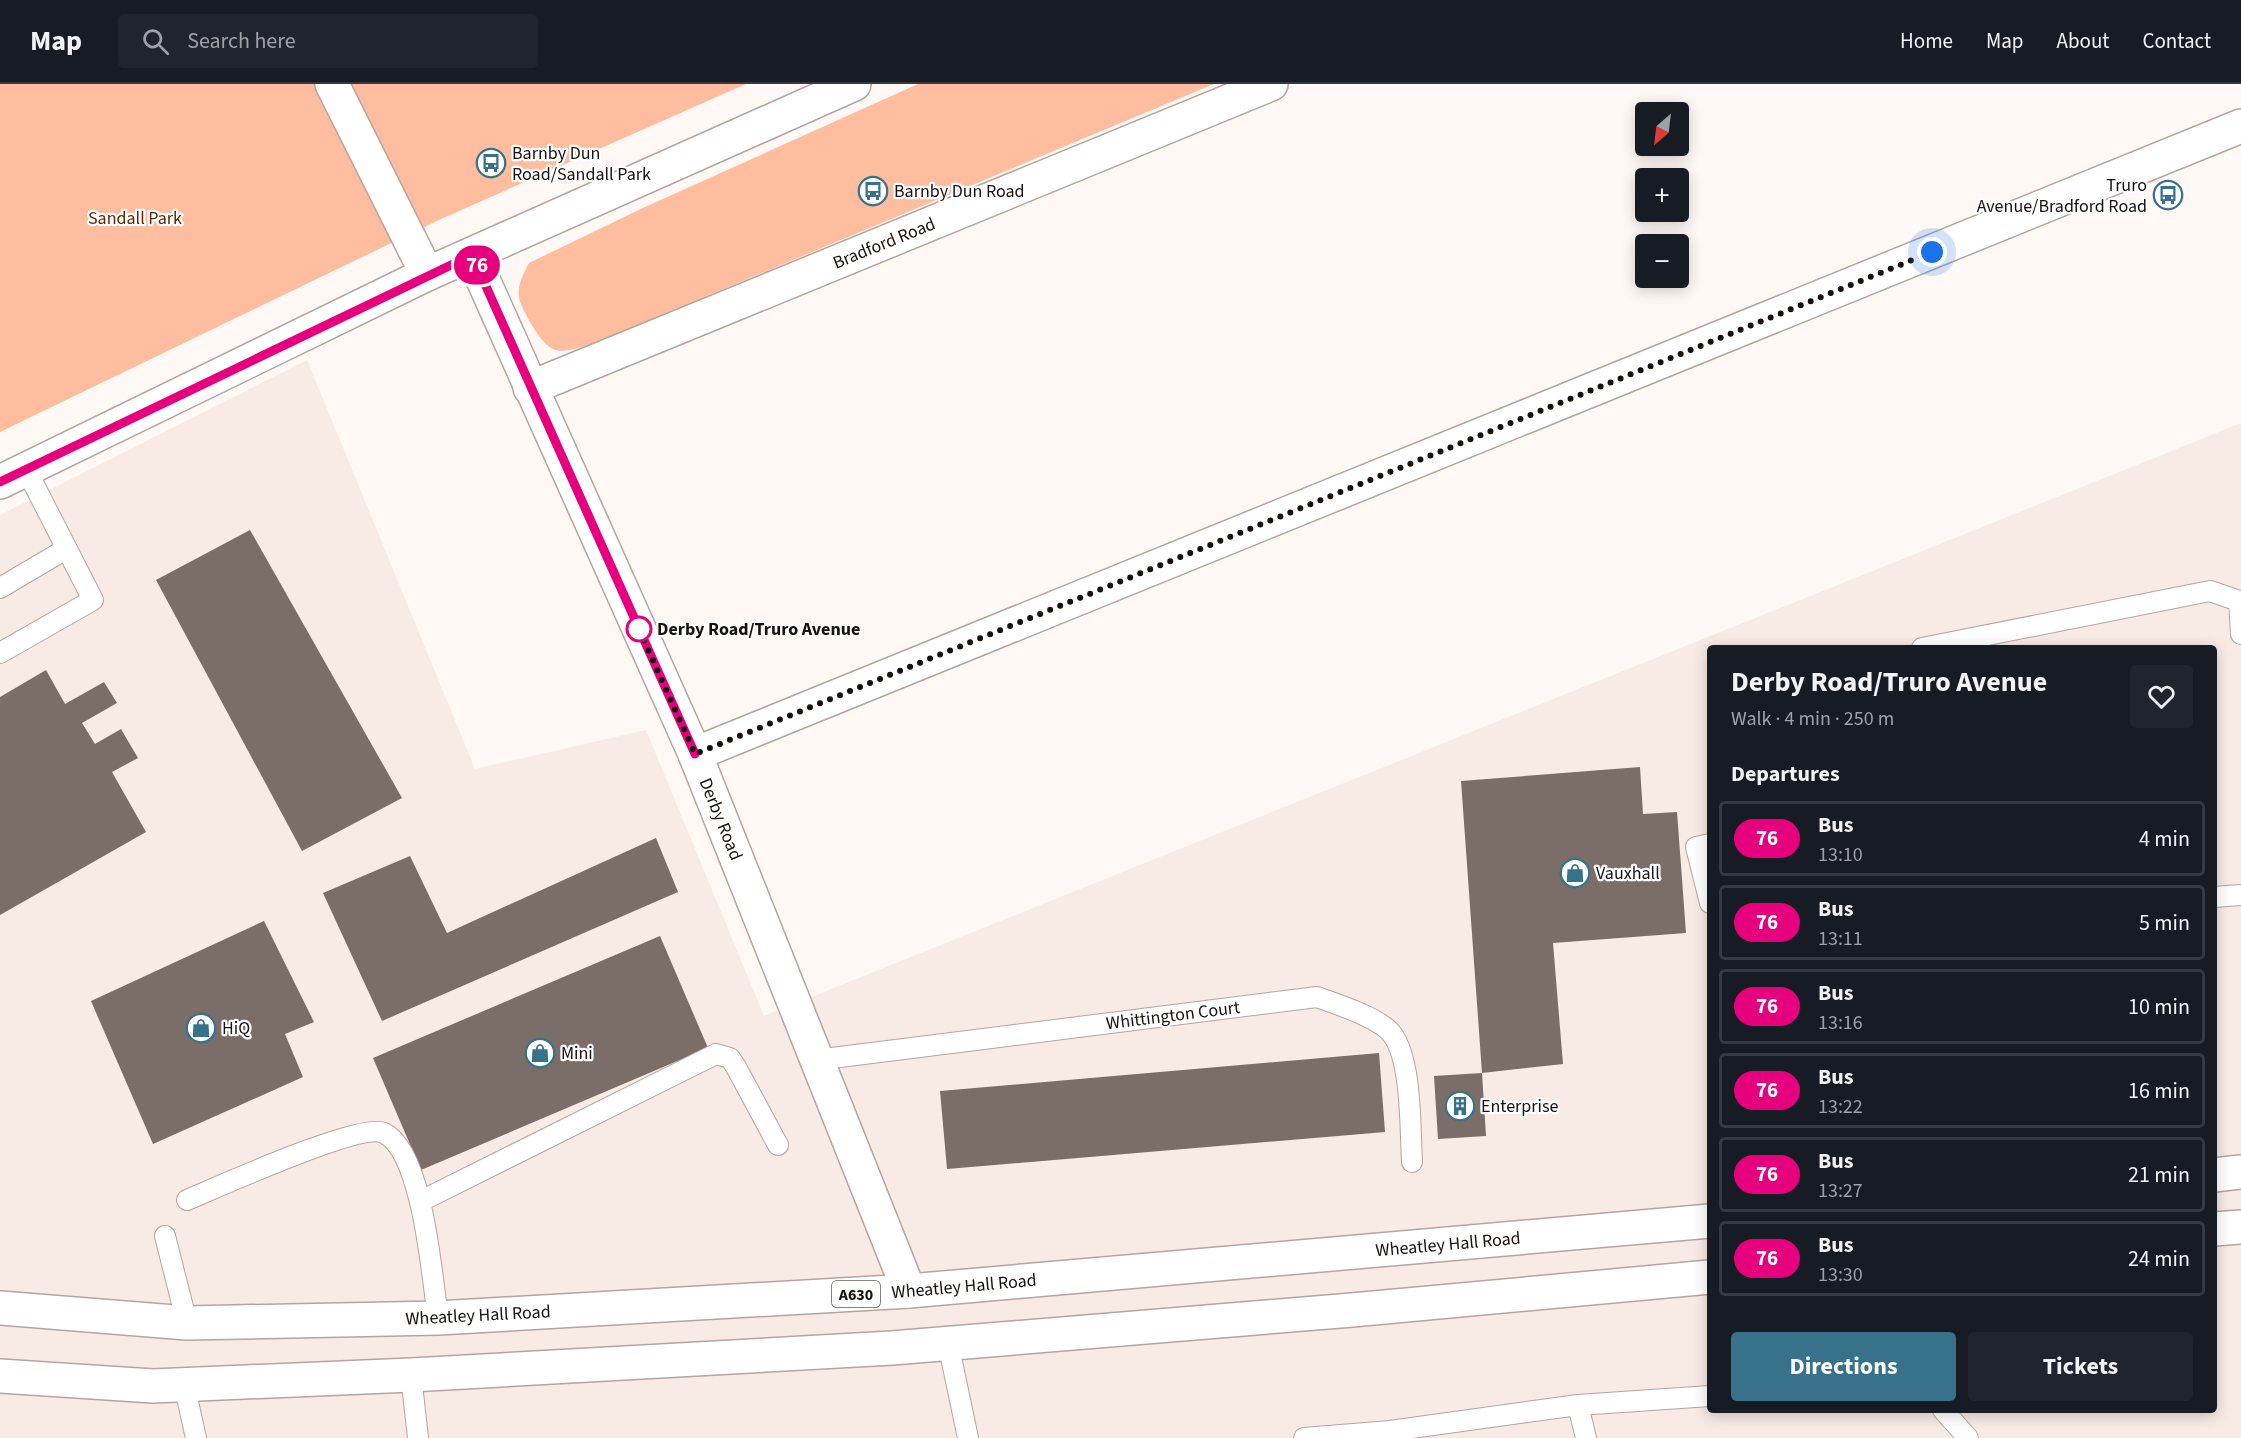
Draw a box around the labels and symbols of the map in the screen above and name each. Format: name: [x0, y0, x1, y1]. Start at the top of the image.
north arrow: [1635, 102, 1689, 156]
place label: Barnby Dun Road/Sandall Park: [512, 141, 651, 187]
bus stop icon: Barnby Dun Road/Sandall Park: [475, 147, 507, 179]
place label: Truro Avenue/Bradford Road: [1977, 173, 2147, 219]
bus stop icon: Barnby Dun Road: [857, 175, 889, 207]
place label: Barnby Dun Road: [894, 179, 1025, 204]
bus stop icon: Truro Avenue/Bradford Road: [2152, 179, 2184, 211]
park label: Sandall Park: [88, 206, 182, 231]
street label: Bradford Road: [829, 212, 939, 275]
your location: [1917, 237, 1947, 267]
line badge: 76: [450, 246, 504, 285]
marker: Derby Road/Truro Avenue: [626, 616, 652, 642]
place label: Derby Road/Truro Avenue: [657, 617, 860, 642]
street label: Derby Road: [693, 774, 748, 864]
shop icon: Vauxhall: [1559, 857, 1591, 889]
place label: Vauxhall: [1596, 861, 1660, 886]
street label: Whittington Court: [1105, 995, 1241, 1036]
shop icon: HiQ: [185, 1012, 217, 1044]
place label: HiQ: [222, 1016, 250, 1041]
shop icon: Mini: [524, 1037, 556, 1069]
place label: Mini: [561, 1041, 593, 1066]
building icon: Enterprise: [1444, 1090, 1476, 1122]
place label: Enterprise: [1481, 1094, 1559, 1119]
street label: Wheatley Hall Road: [1375, 1226, 1522, 1263]
street label: Wheatley Hall Road: [891, 1268, 1038, 1305]
road number: A630: [832, 1281, 880, 1307]
street label: Wheatley Hall Road: [405, 1299, 551, 1332]

